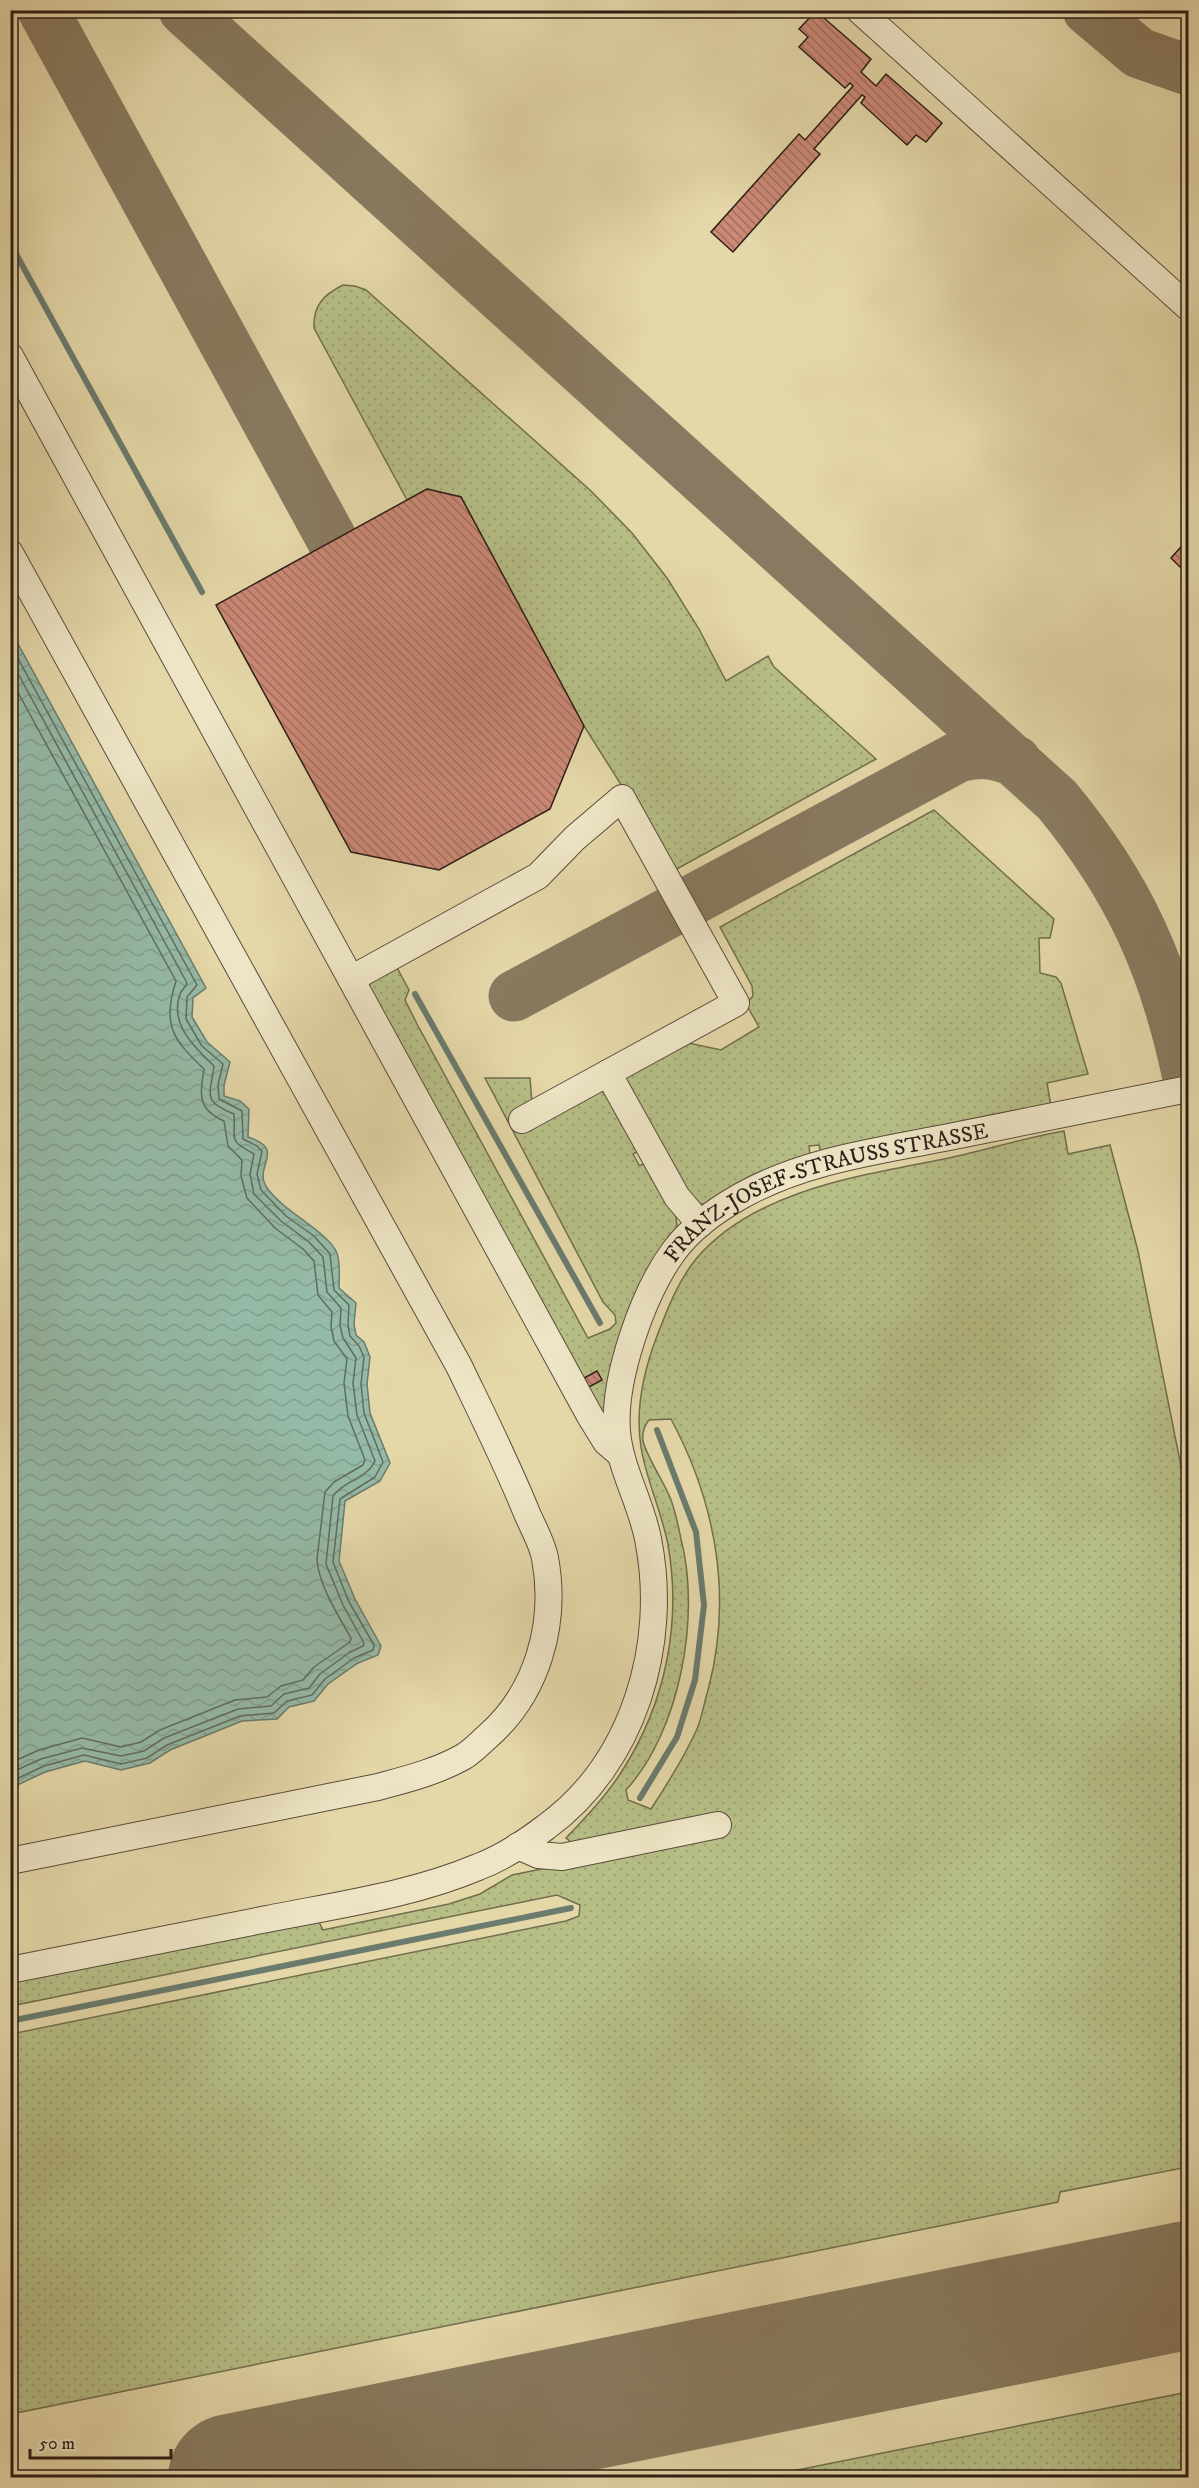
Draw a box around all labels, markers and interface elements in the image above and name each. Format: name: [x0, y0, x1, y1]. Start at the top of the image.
street label: FRANZ-JOSEF-STRAUSS STRASSE: [658, 1118, 990, 1268]
scale bar: [30, 2422, 171, 2460]
text: 50 m: [39, 2433, 75, 2455]

